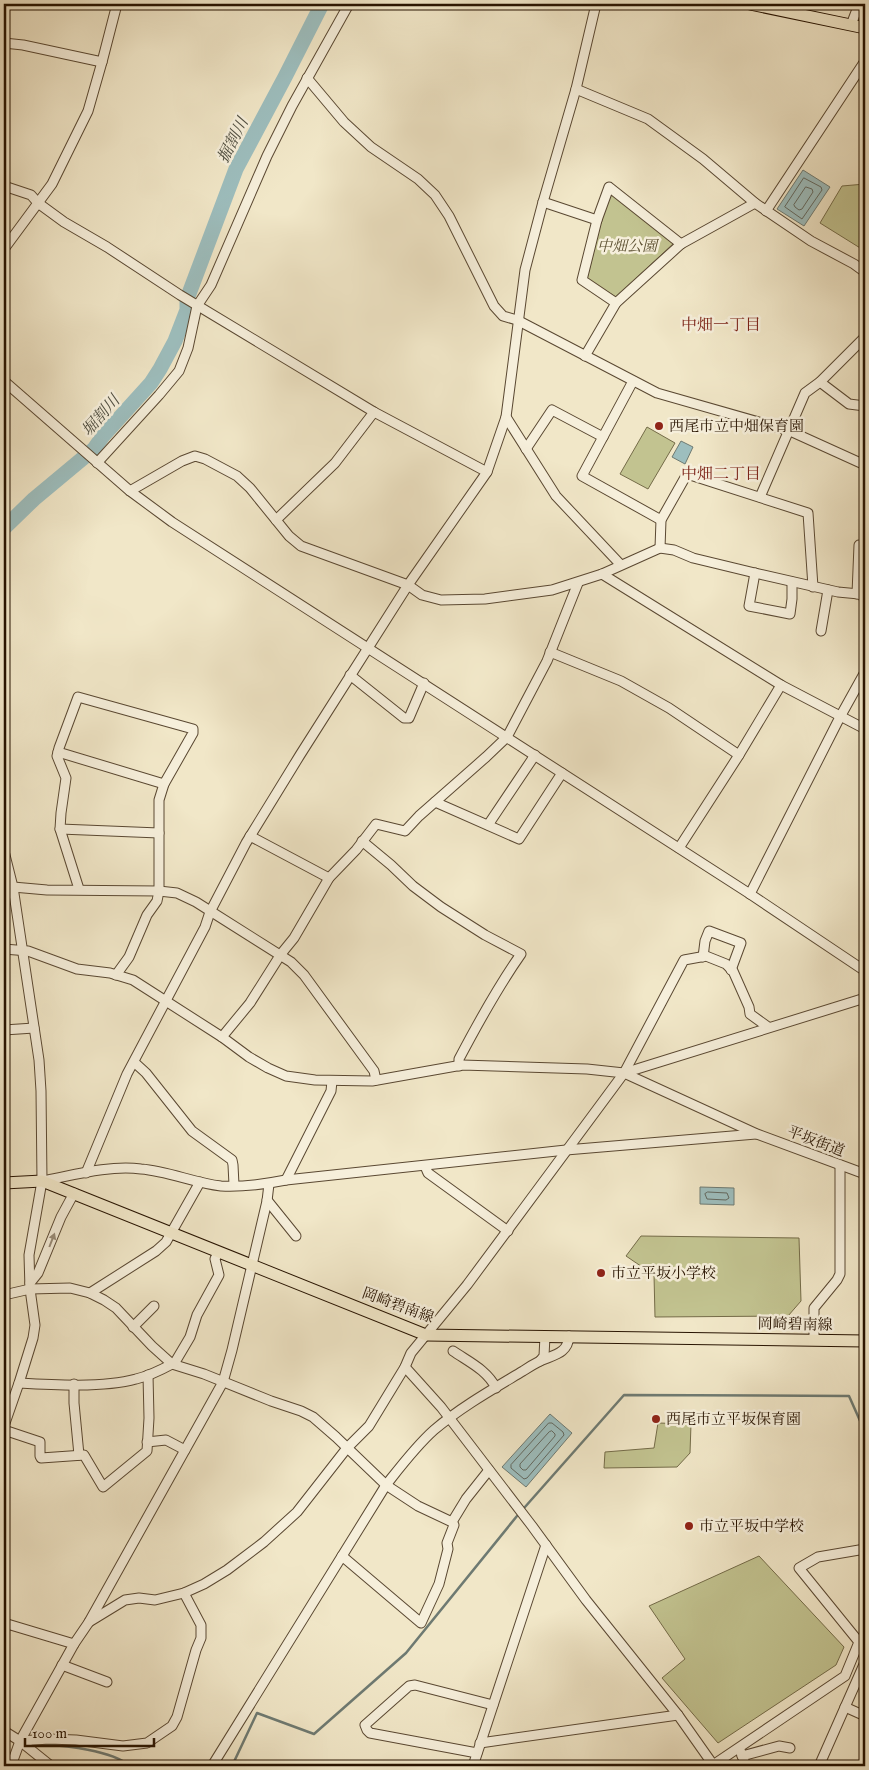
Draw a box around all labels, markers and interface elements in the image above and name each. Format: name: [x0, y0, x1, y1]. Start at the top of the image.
water label: 掘割川: [214, 113, 254, 167]
park label: 中畑公園: [597, 237, 660, 256]
district label: 中畑一丁目: [681, 316, 761, 336]
water label: 堀割川: [78, 390, 126, 441]
place label: 西尾市立中畑保育園: [669, 417, 804, 436]
marker: 西尾市立中畑保育園: [653, 420, 665, 432]
district label: 中畑二丁目: [681, 465, 761, 485]
street label: 平坂街道: [784, 1122, 847, 1161]
one-way arrow: [48, 1233, 56, 1247]
place label: 市立平坂小学校: [611, 1264, 716, 1283]
marker: 市立平坂小学校: [595, 1267, 607, 1279]
street label: 岡崎碧南線: [359, 1284, 436, 1327]
street label: 岡崎碧南線: [757, 1314, 833, 1335]
place label: 西尾市立平坂保育園: [666, 1410, 801, 1429]
marker: 西尾市立平坂保育園: [650, 1413, 662, 1425]
place label: 市立平坂中学校: [699, 1517, 804, 1536]
marker: 市立平坂中学校: [683, 1520, 695, 1532]
scale bar: [25, 1715, 154, 1747]
text: 100 m: [32, 1724, 68, 1743]

